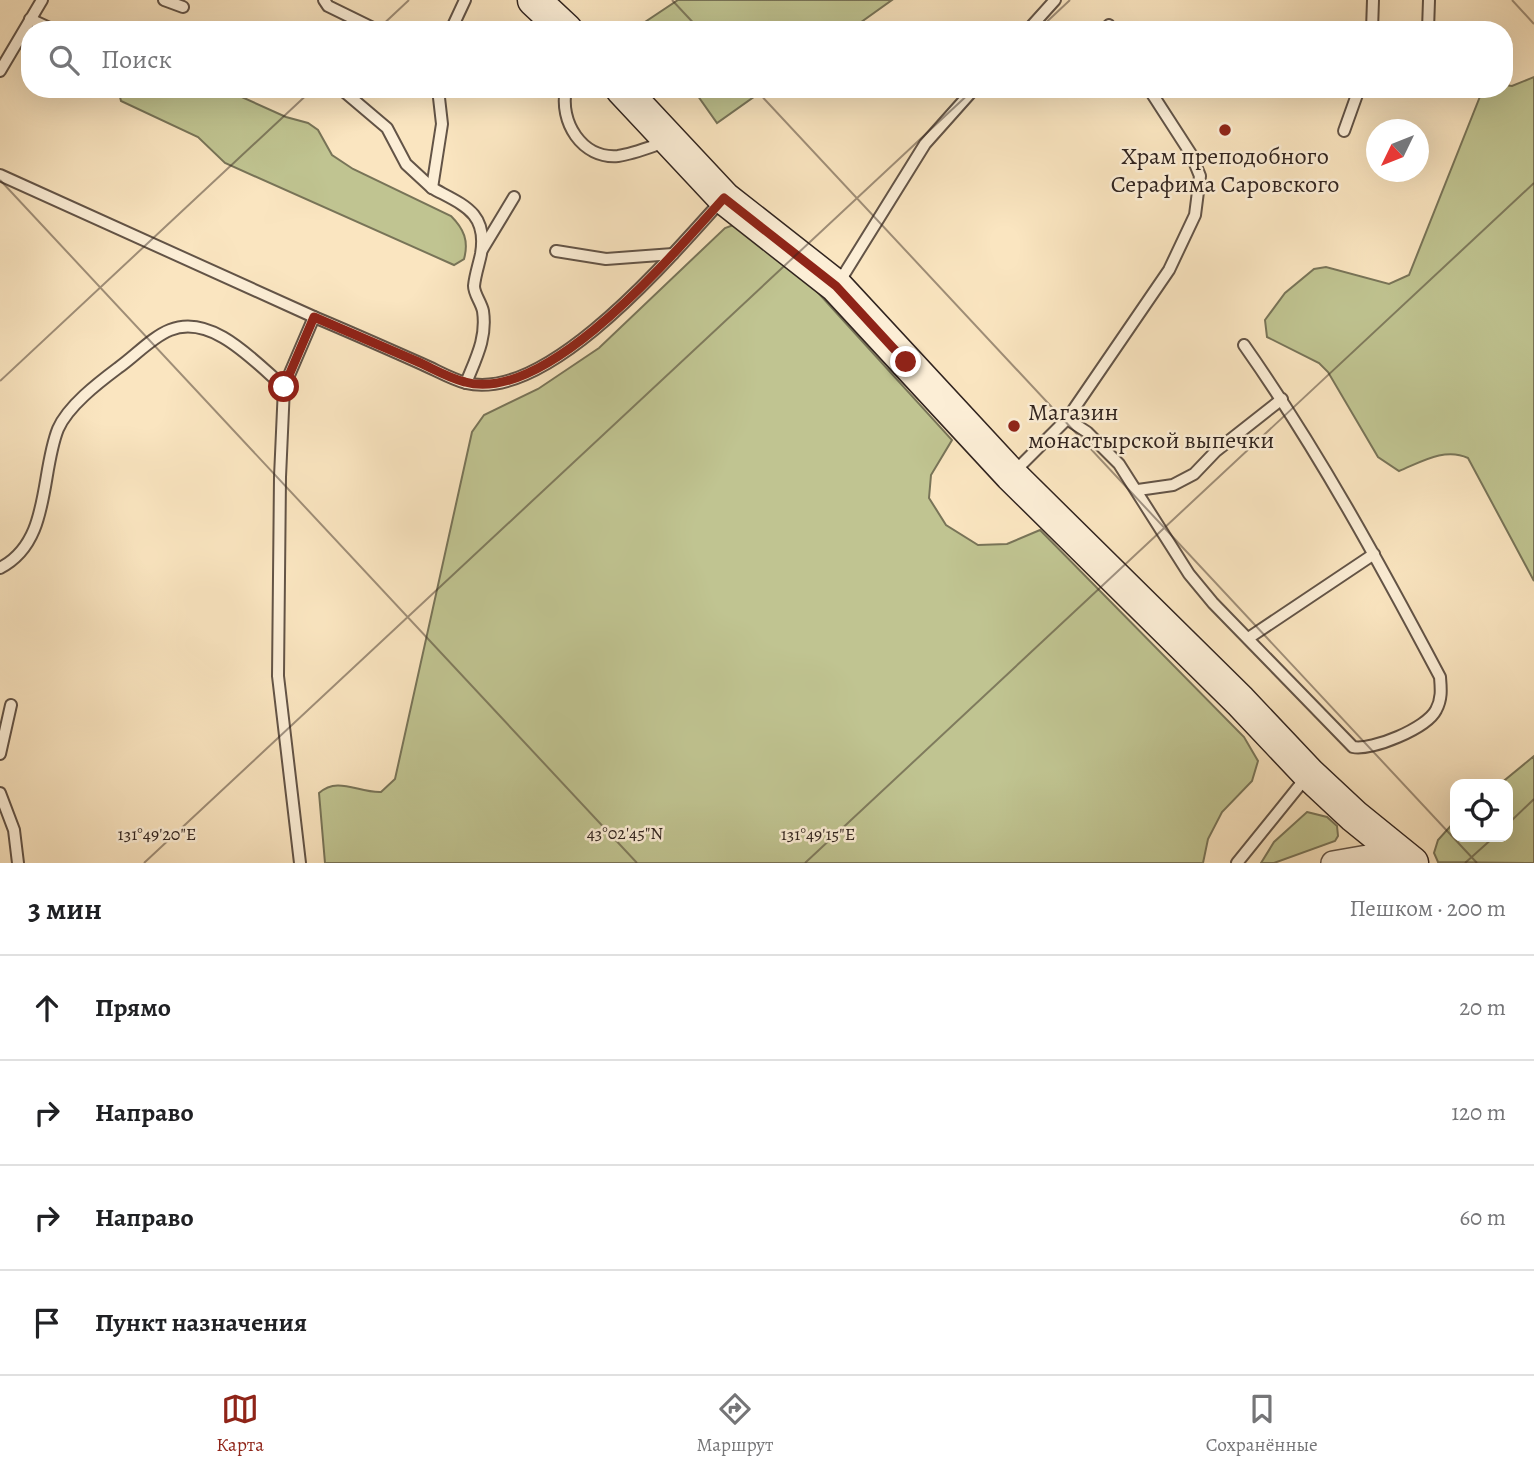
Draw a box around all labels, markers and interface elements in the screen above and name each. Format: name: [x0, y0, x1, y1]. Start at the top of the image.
search box: [21, 21, 1513, 98]
icon: search: [45, 41, 83, 79]
text: Поиск: [101, 42, 172, 77]
north arrow: [1366, 119, 1429, 182]
marker: Храм преподобного Серафима Саровского: [1217, 122, 1233, 138]
place label: Храм преподобного Серафима Саровского: [1111, 140, 1339, 200]
route end: [890, 346, 921, 377]
route start: [268, 371, 299, 402]
place label: Магазин монастырской выпечки: [1028, 396, 1274, 456]
marker: Магазин монастырской выпечки: [1006, 418, 1022, 434]
map controls: [1450, 779, 1513, 842]
button: locate: [1450, 779, 1513, 842]
text: 43°02'45"N: [587, 821, 663, 845]
text: 131°49'20"E: [118, 822, 196, 846]
text: 131°49'15"E: [781, 822, 855, 846]
text: 3 мин: [28, 889, 102, 929]
text: Пешком · 200 m: [1350, 893, 1506, 924]
icon: ahead: [28, 989, 66, 1027]
text: Прямо: [95, 990, 171, 1025]
text: 20 m: [1459, 992, 1506, 1023]
icon: right: [28, 1094, 66, 1132]
text: Направо: [95, 1095, 194, 1130]
text: 120 m: [1451, 1097, 1506, 1128]
icon: right: [28, 1199, 66, 1237]
text: Направо: [95, 1200, 194, 1235]
text: 60 m: [1459, 1202, 1506, 1233]
icon: arrive: [28, 1304, 66, 1342]
text: Пункт назначения: [95, 1305, 307, 1340]
tab: Карта: [216, 1390, 264, 1458]
tab: Маршрут: [696, 1390, 773, 1458]
tab: Сохранённые: [1206, 1390, 1318, 1458]

